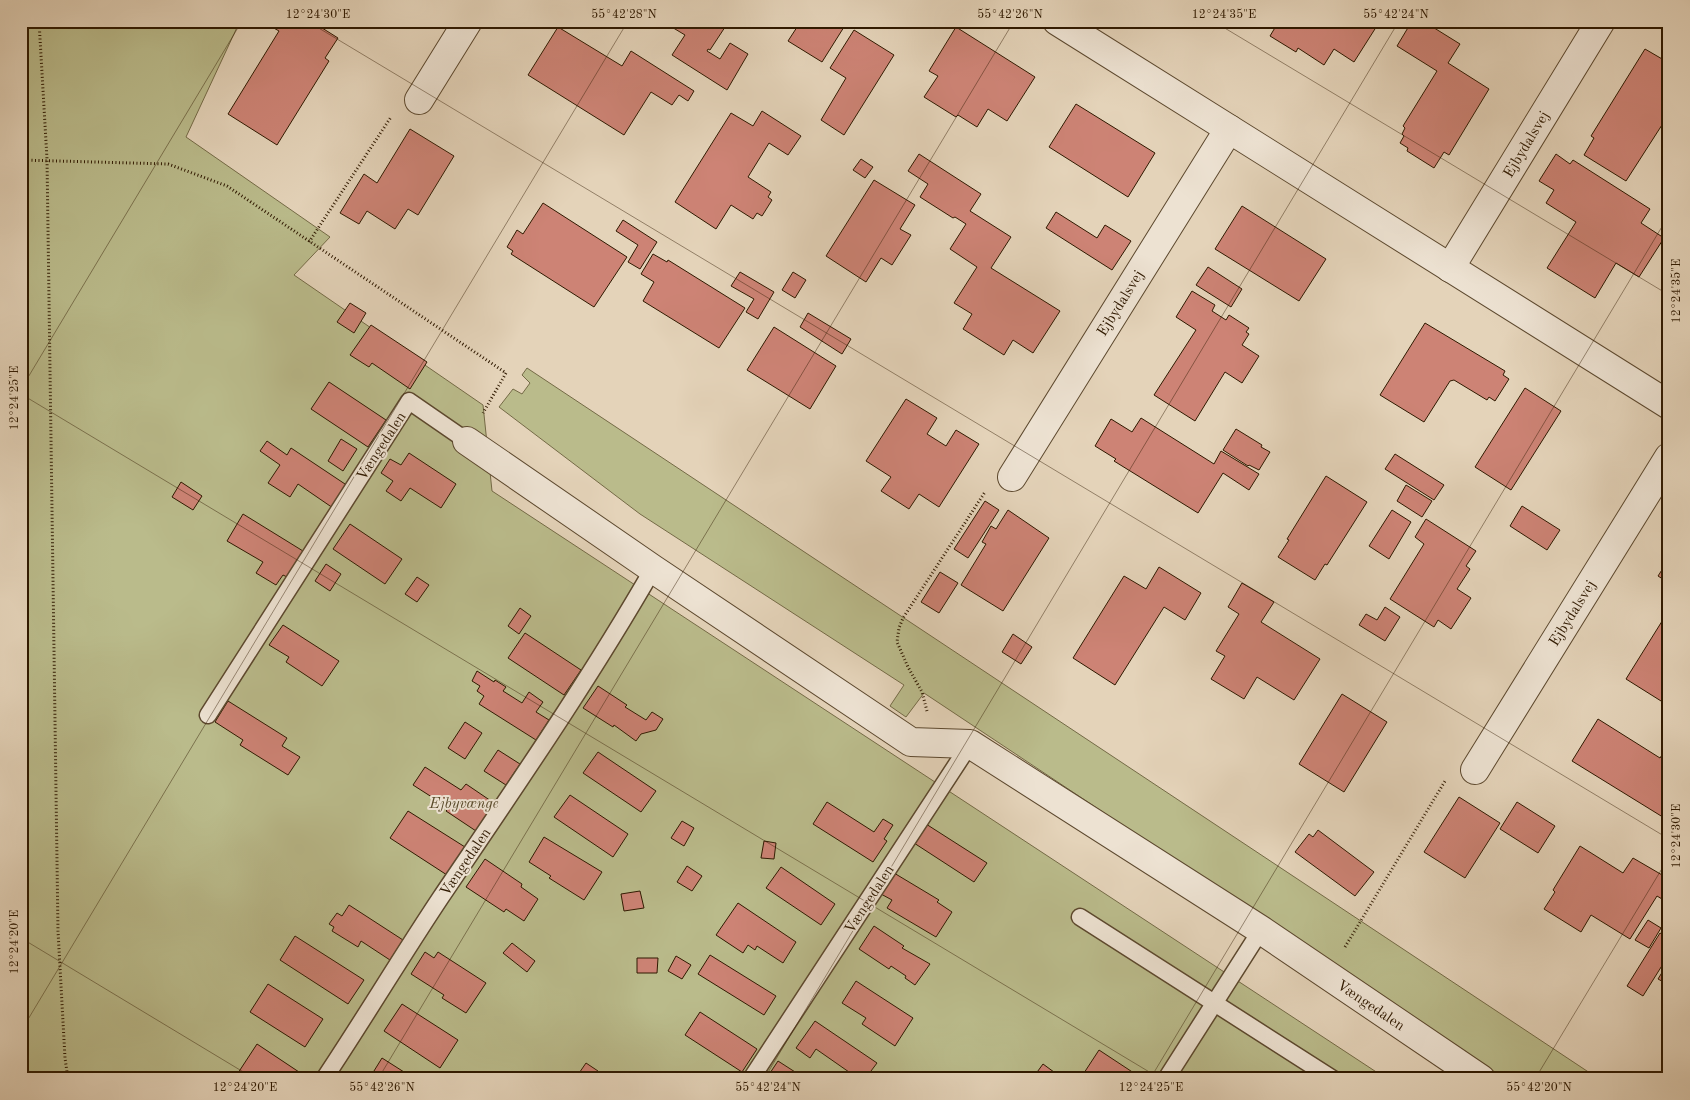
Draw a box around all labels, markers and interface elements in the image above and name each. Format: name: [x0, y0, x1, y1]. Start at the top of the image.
text: 55°42'28"N: [591, 8, 657, 21]
text: 55°42'26"N: [977, 8, 1043, 21]
text: 12°24'35"E: [1192, 8, 1256, 21]
text: 55°42'24"N: [1363, 8, 1429, 21]
text: 12°24'30"E: [286, 9, 350, 21]
street label: Ejbydalsvej: [1502, 109, 1553, 181]
text: 12°24'35"E: [1670, 259, 1683, 323]
street label: Ejbydalsvej: [1095, 268, 1147, 339]
text: 12°24'25"E: [8, 366, 21, 430]
street label: Vængedalen: [355, 410, 410, 484]
street label: Ejbydalsvej: [1547, 578, 1599, 649]
park label: Ejbyvænge: [428, 797, 499, 812]
text: 12°24'30"E: [1671, 804, 1683, 868]
street label: Vængedalen: [438, 826, 494, 899]
street label: Vængedalen: [843, 863, 898, 937]
text: 12°24'20"E: [9, 910, 21, 974]
street label: Vængedalen: [1334, 978, 1407, 1034]
text: 55°42'26"N: [349, 1081, 415, 1094]
text: 55°42'24"N: [735, 1081, 801, 1094]
text: 12°24'25"E: [1119, 1081, 1183, 1094]
text: 55°42'20"N: [1506, 1081, 1572, 1094]
text: 12°24'20"E: [213, 1082, 277, 1094]

